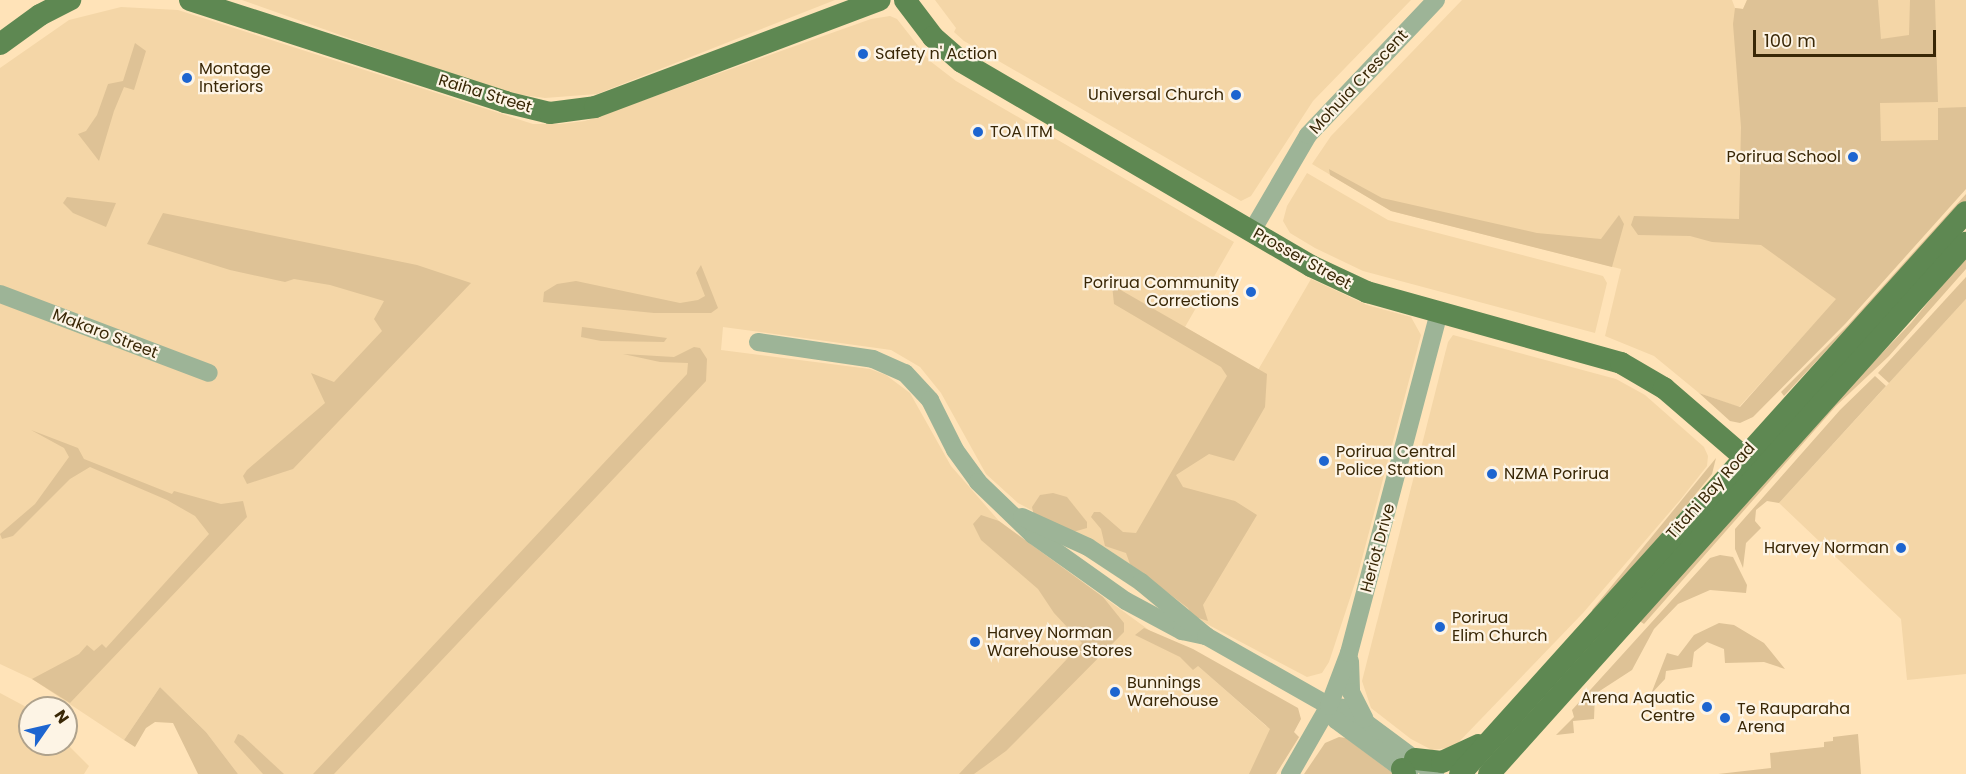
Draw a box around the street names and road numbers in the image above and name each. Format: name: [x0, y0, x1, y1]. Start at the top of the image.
street label: Mohuia Crescent: [1306, 26, 1412, 138]
street label: Raiha Street: [436, 71, 534, 117]
street label: Prosser Street: [1250, 224, 1354, 294]
street label: Makaro Street: [50, 305, 160, 363]
street label: Titahi Bay Road: [1663, 439, 1759, 543]
street label: Heriot Drive: [1357, 501, 1399, 595]

